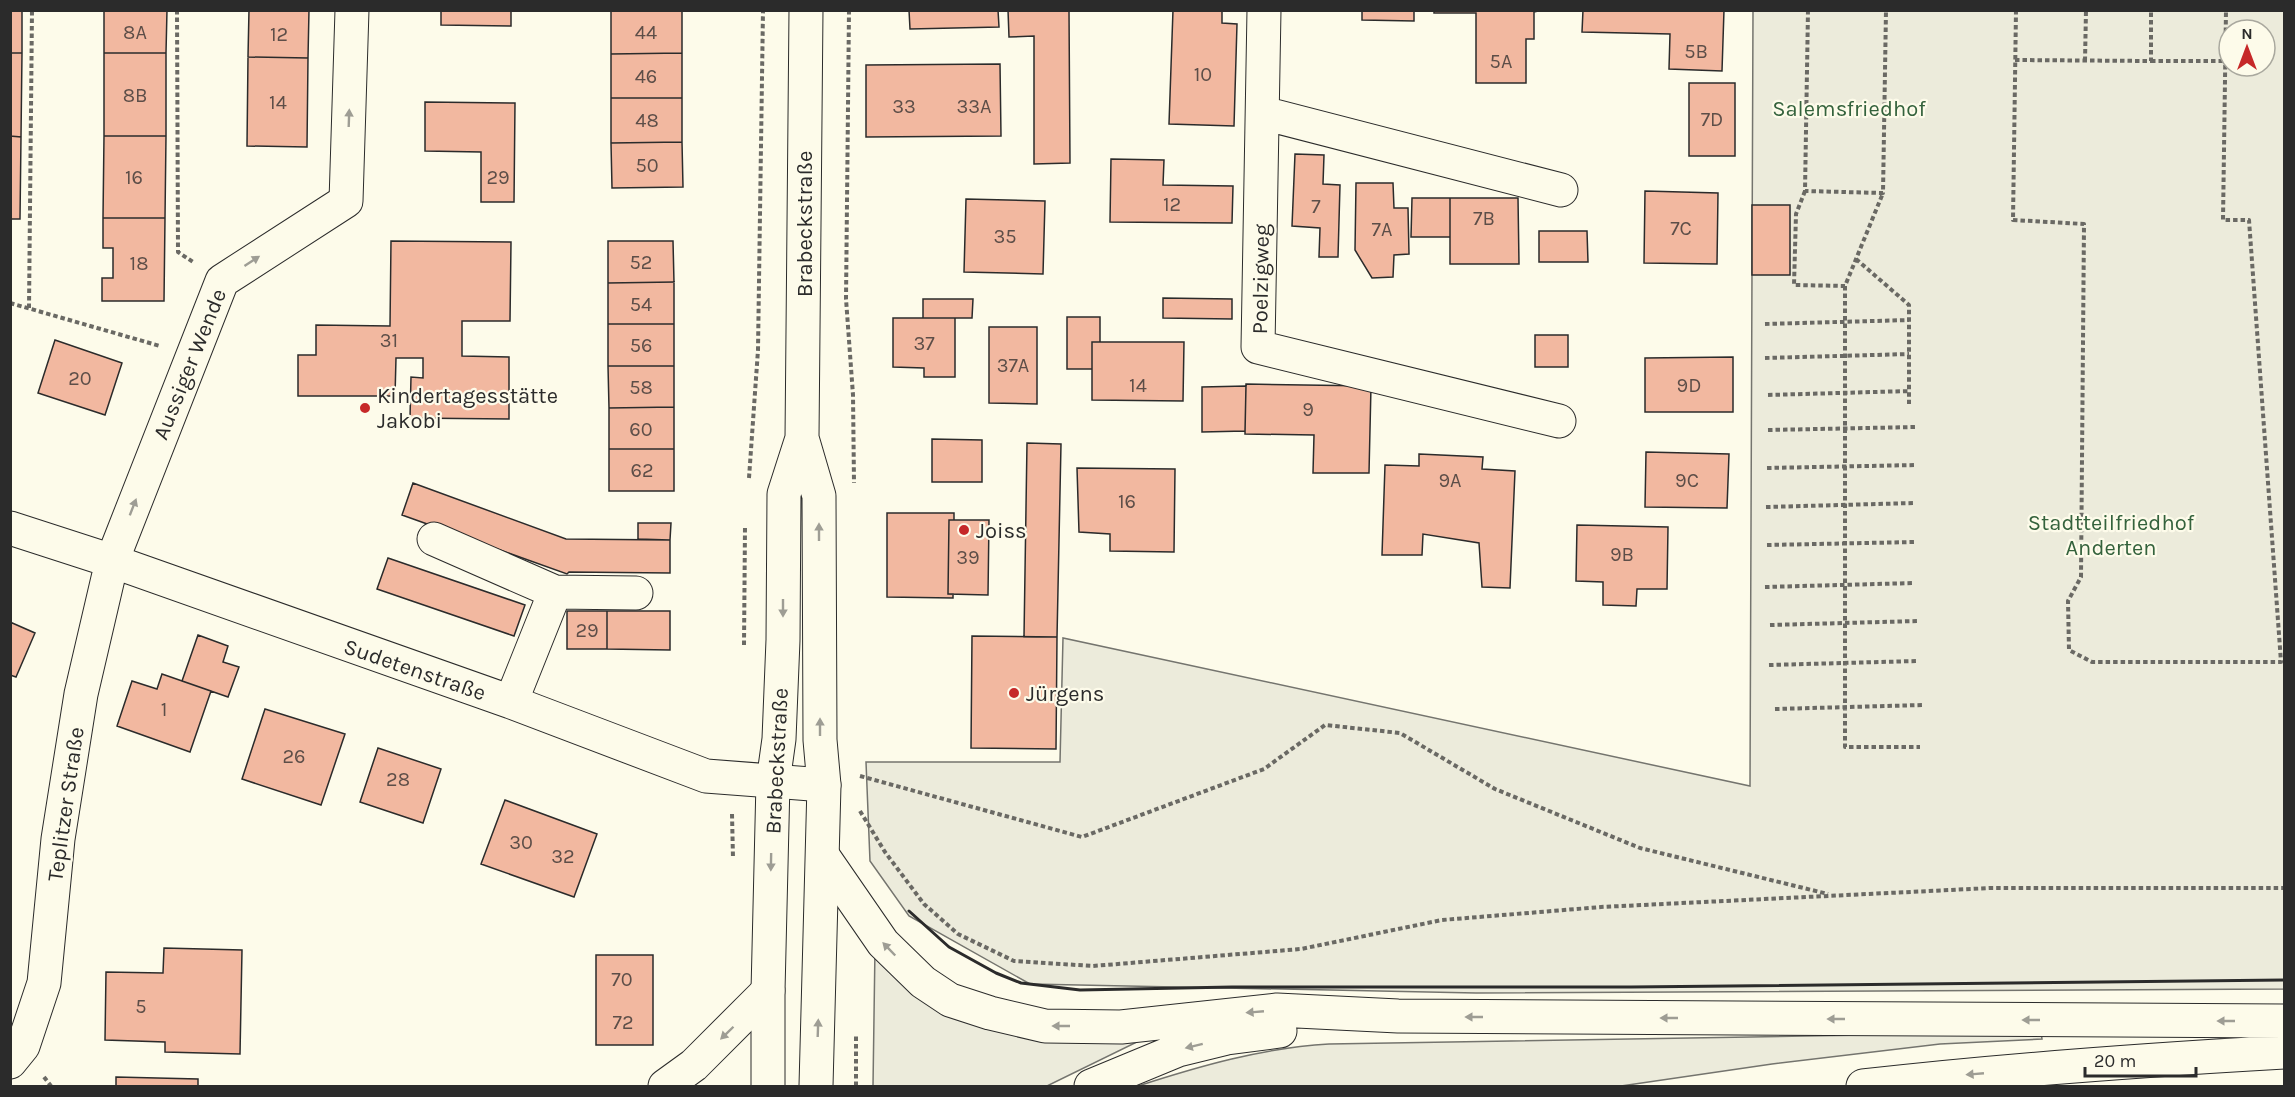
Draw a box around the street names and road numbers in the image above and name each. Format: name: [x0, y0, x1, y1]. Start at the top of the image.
street label: Brabeckstraße: [792, 151, 818, 297]
street label: Poelzigweg: [1247, 223, 1275, 335]
street label: Aussiger Wende: [148, 285, 232, 444]
street label: Sudetenstraße: [340, 633, 489, 706]
street label: Brabeckstraße: [760, 687, 794, 835]
street label: Teplitzer Straße: [42, 725, 90, 883]

